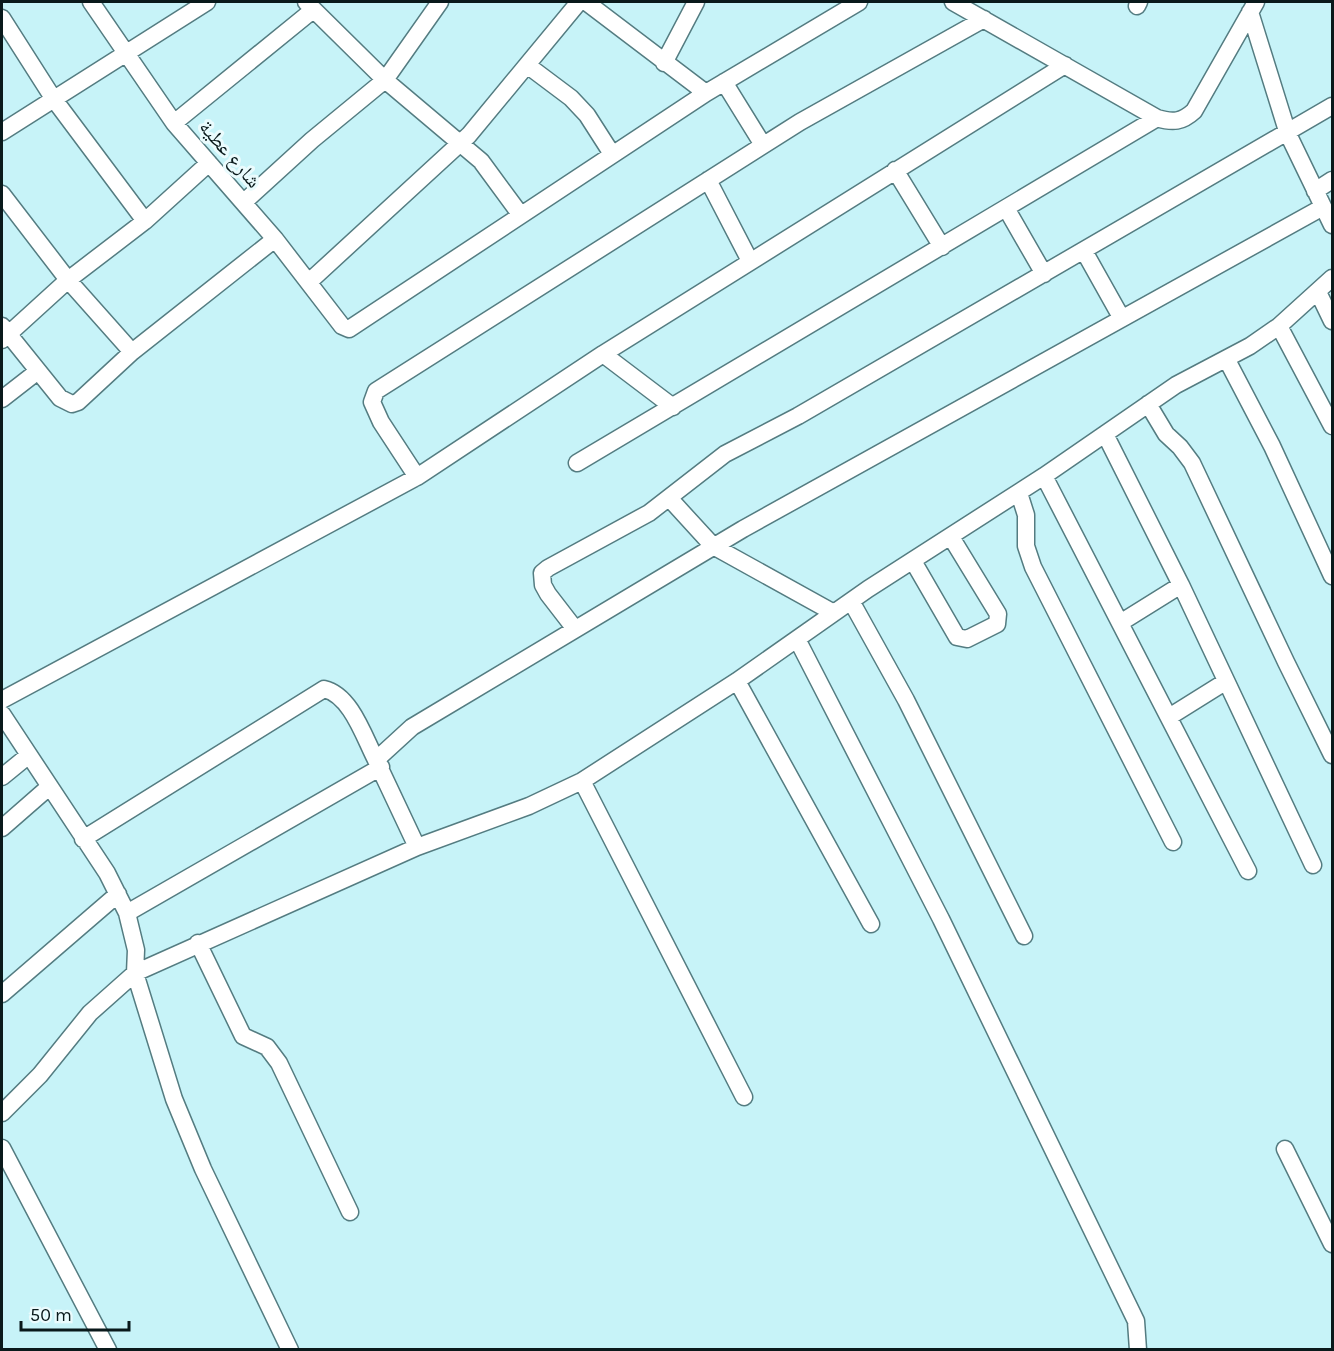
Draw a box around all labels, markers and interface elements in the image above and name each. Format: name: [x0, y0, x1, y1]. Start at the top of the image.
street label: شارع عطية: [194, 116, 265, 193]
scale bar: [21, 1294, 129, 1332]
text: 50 m: [30, 1304, 72, 1326]

